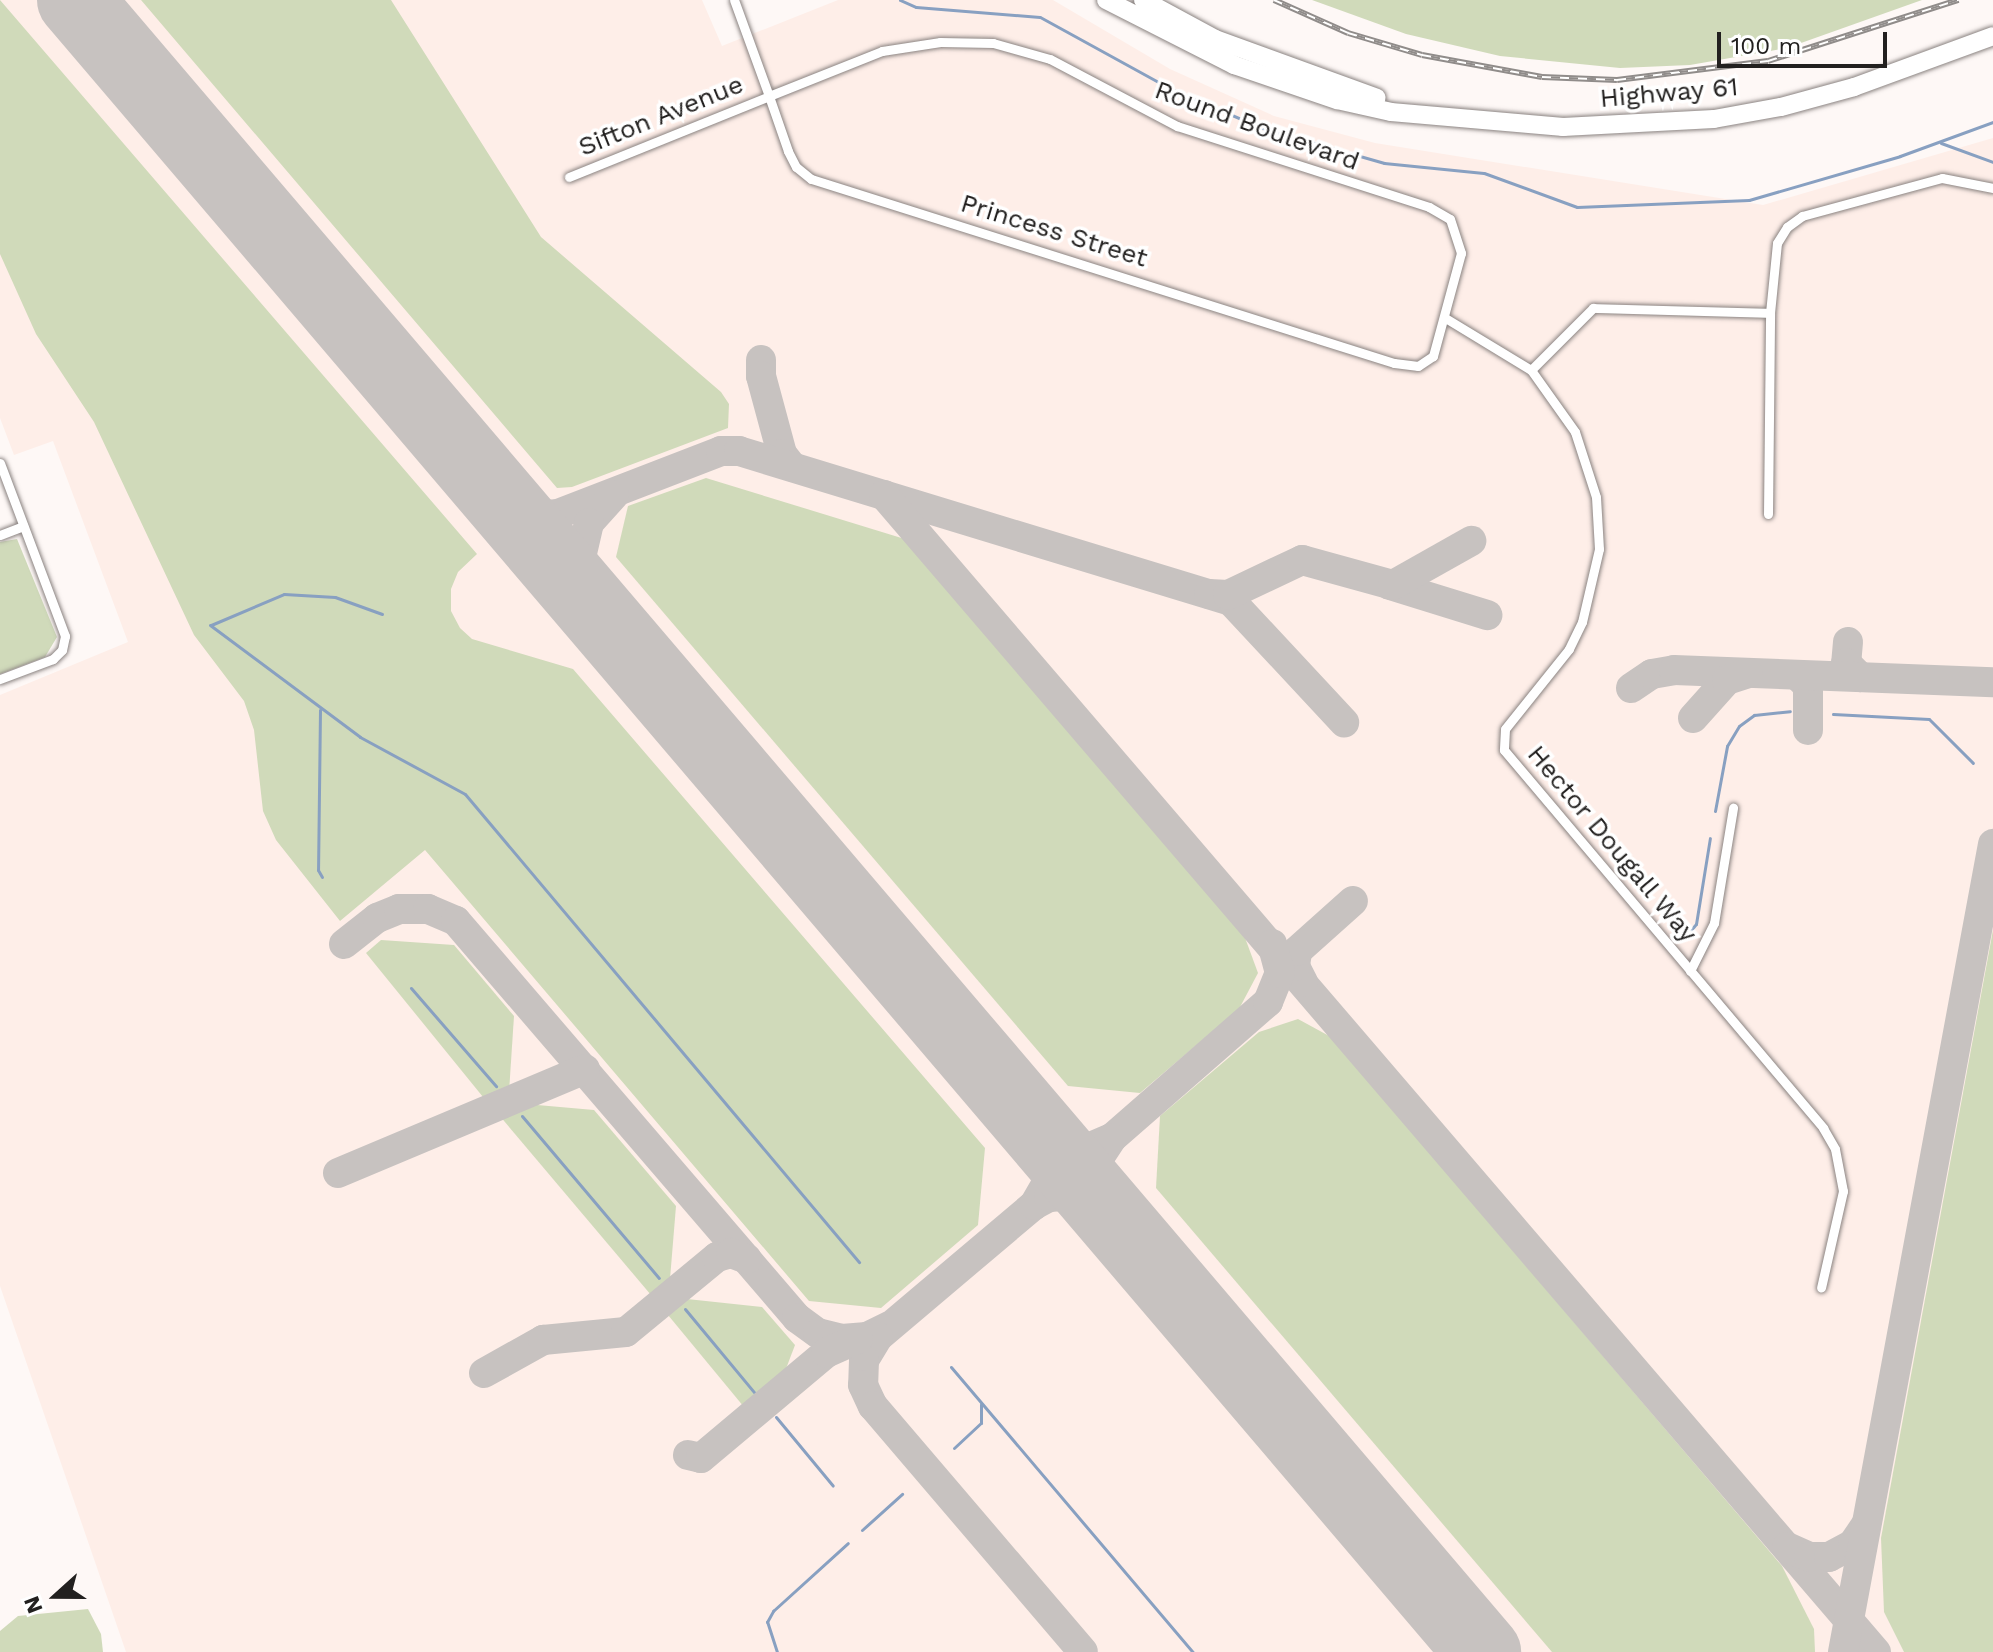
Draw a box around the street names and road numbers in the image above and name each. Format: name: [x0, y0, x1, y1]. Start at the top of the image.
street label: Sifton Avenue: [574, 69, 748, 163]
street label: Highway 61: [1598, 71, 1740, 115]
street label: Round Boulevard: [1150, 75, 1364, 177]
street label: Princess Street: [957, 188, 1151, 274]
street label: Hector Dougall Way: [1520, 738, 1704, 950]

